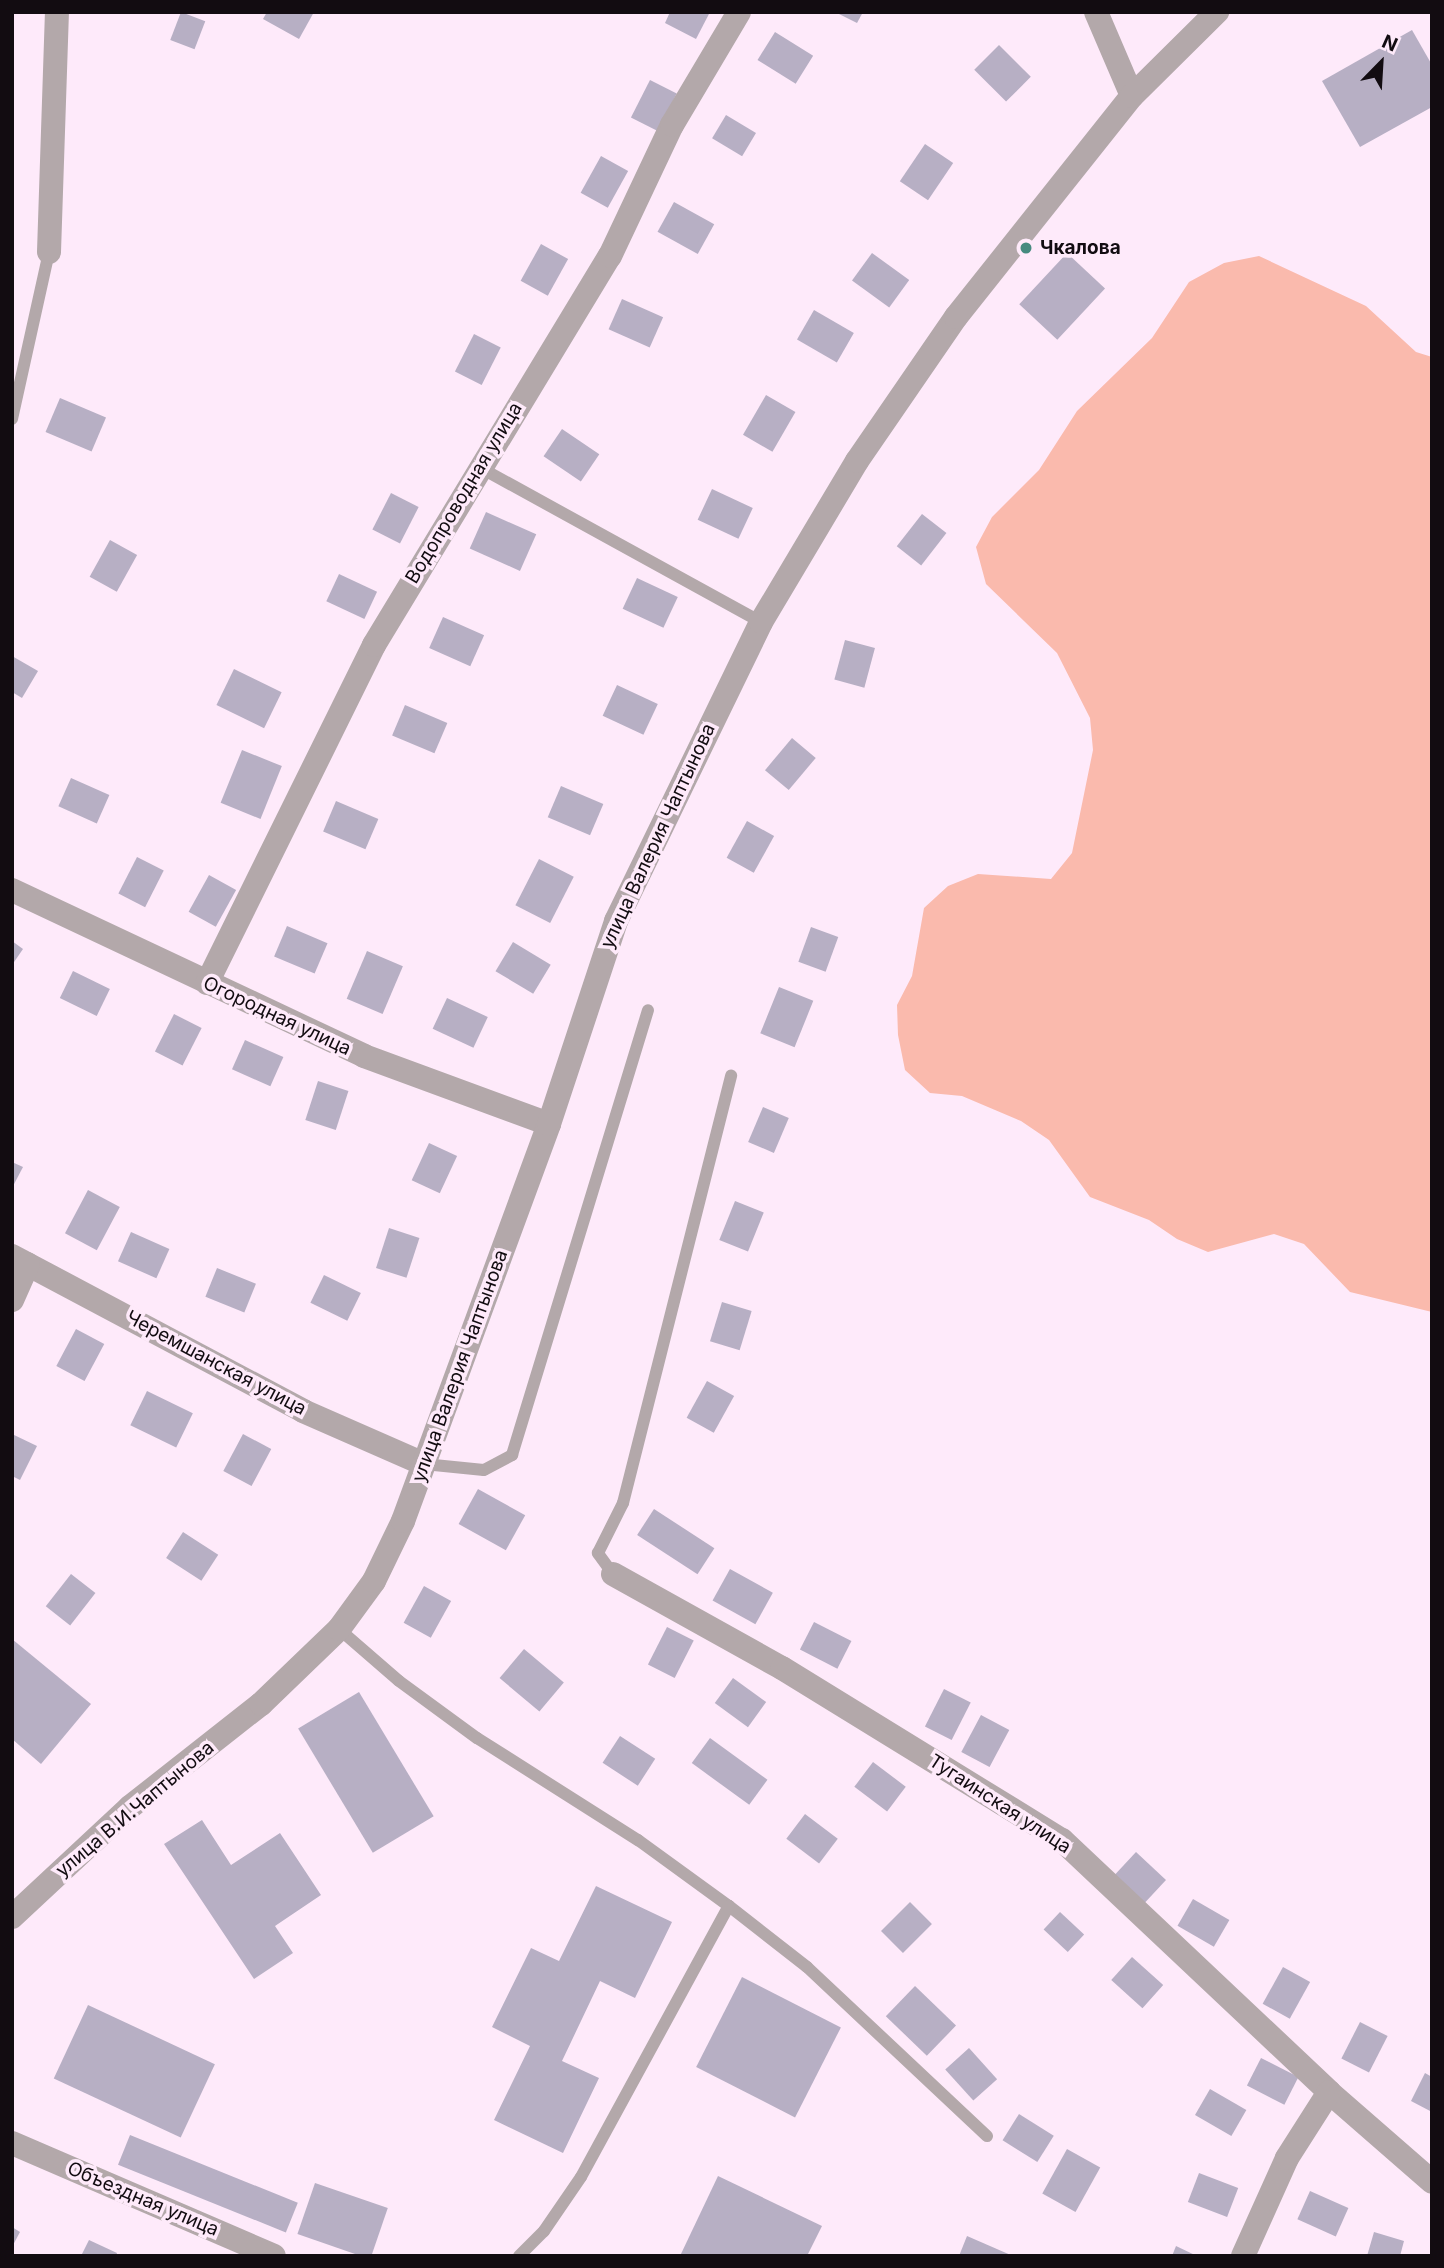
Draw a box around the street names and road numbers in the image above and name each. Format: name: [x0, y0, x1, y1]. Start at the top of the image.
street label: Водопроводная улица: [401, 398, 527, 588]
street label: улица Валерия Чаптынова: [596, 720, 720, 952]
street label: Огородная улица: [199, 972, 355, 1060]
street label: улица Валерия Чаптынова: [407, 1247, 513, 1485]
street label: Черемшанская улица: [122, 1306, 310, 1420]
street label: улица В.И.Чаптынова: [51, 1736, 219, 1882]
street label: Тугаинская улица: [925, 1750, 1075, 1858]
street label: Объездная улица: [64, 2157, 222, 2241]

